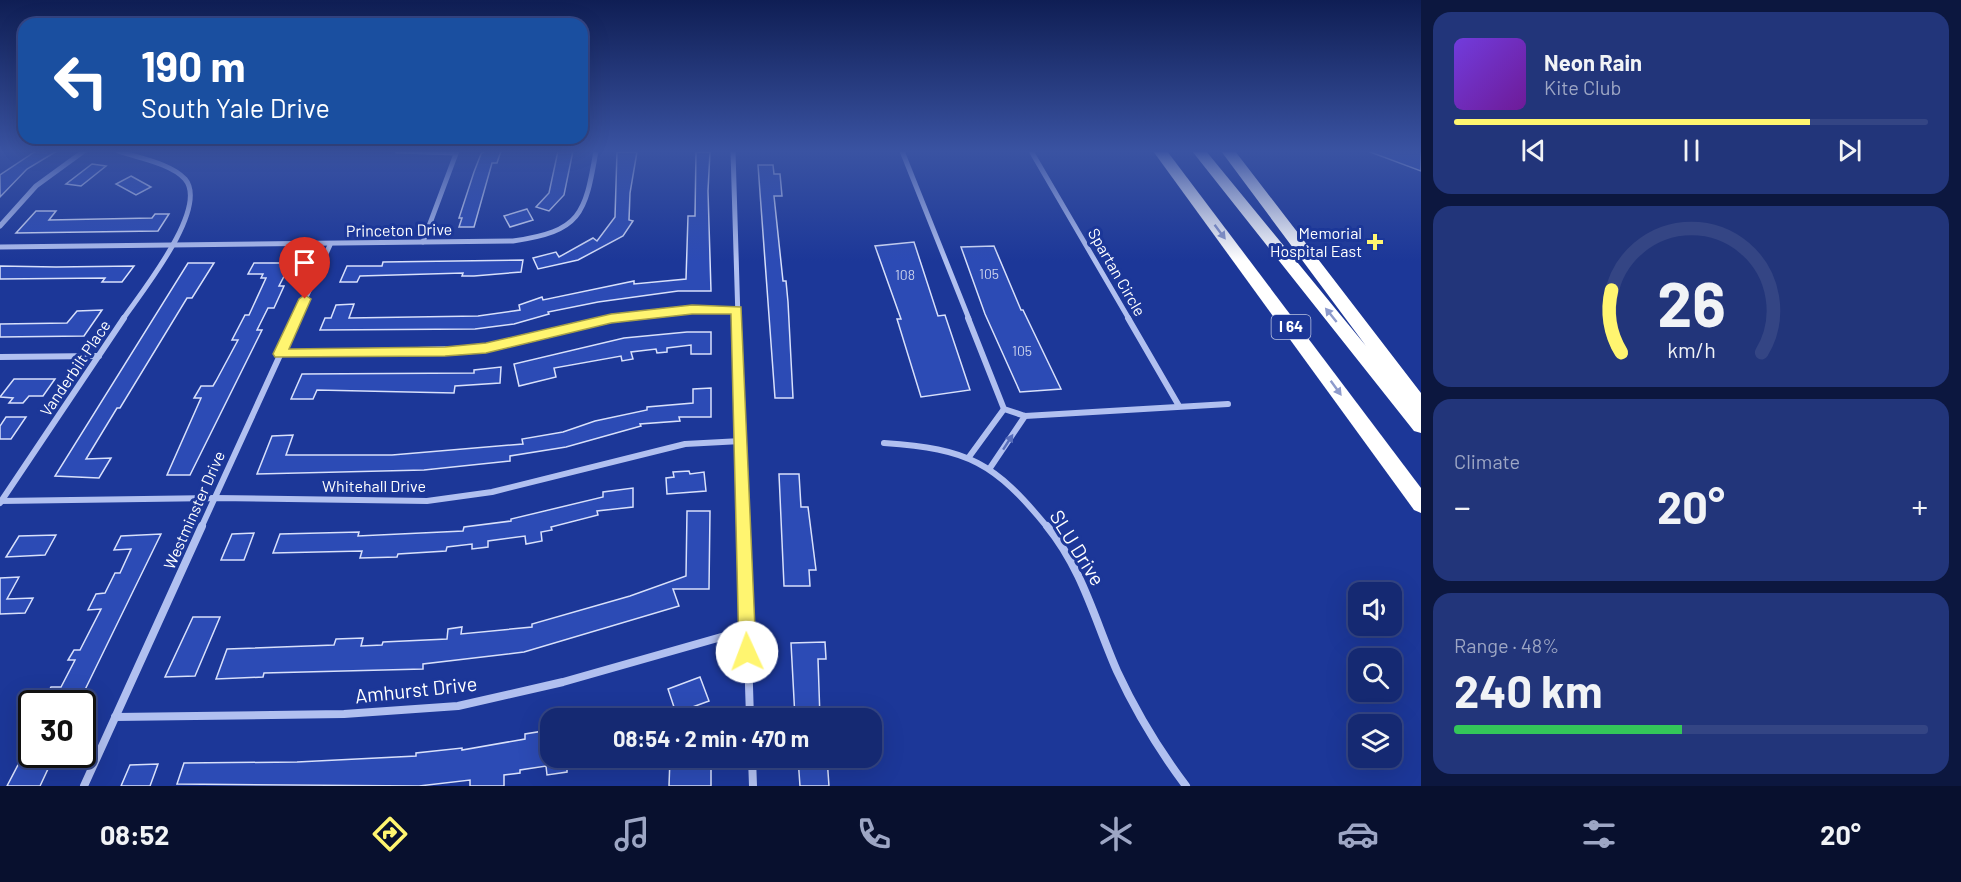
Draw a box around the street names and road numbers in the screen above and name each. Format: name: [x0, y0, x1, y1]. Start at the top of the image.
street label: Princeton Drive: [346, 219, 452, 240]
street label: Spartan Circle: [1085, 224, 1150, 319]
road number: I 64: [1272, 315, 1310, 339]
street label: Vanderbilt Place: [35, 316, 114, 419]
street label: Westminster Drive: [159, 448, 228, 572]
street label: Whitehall Drive: [322, 476, 426, 495]
street label: SLU Drive: [1045, 505, 1110, 590]
street label: Amhurst Drive: [354, 671, 478, 707]

